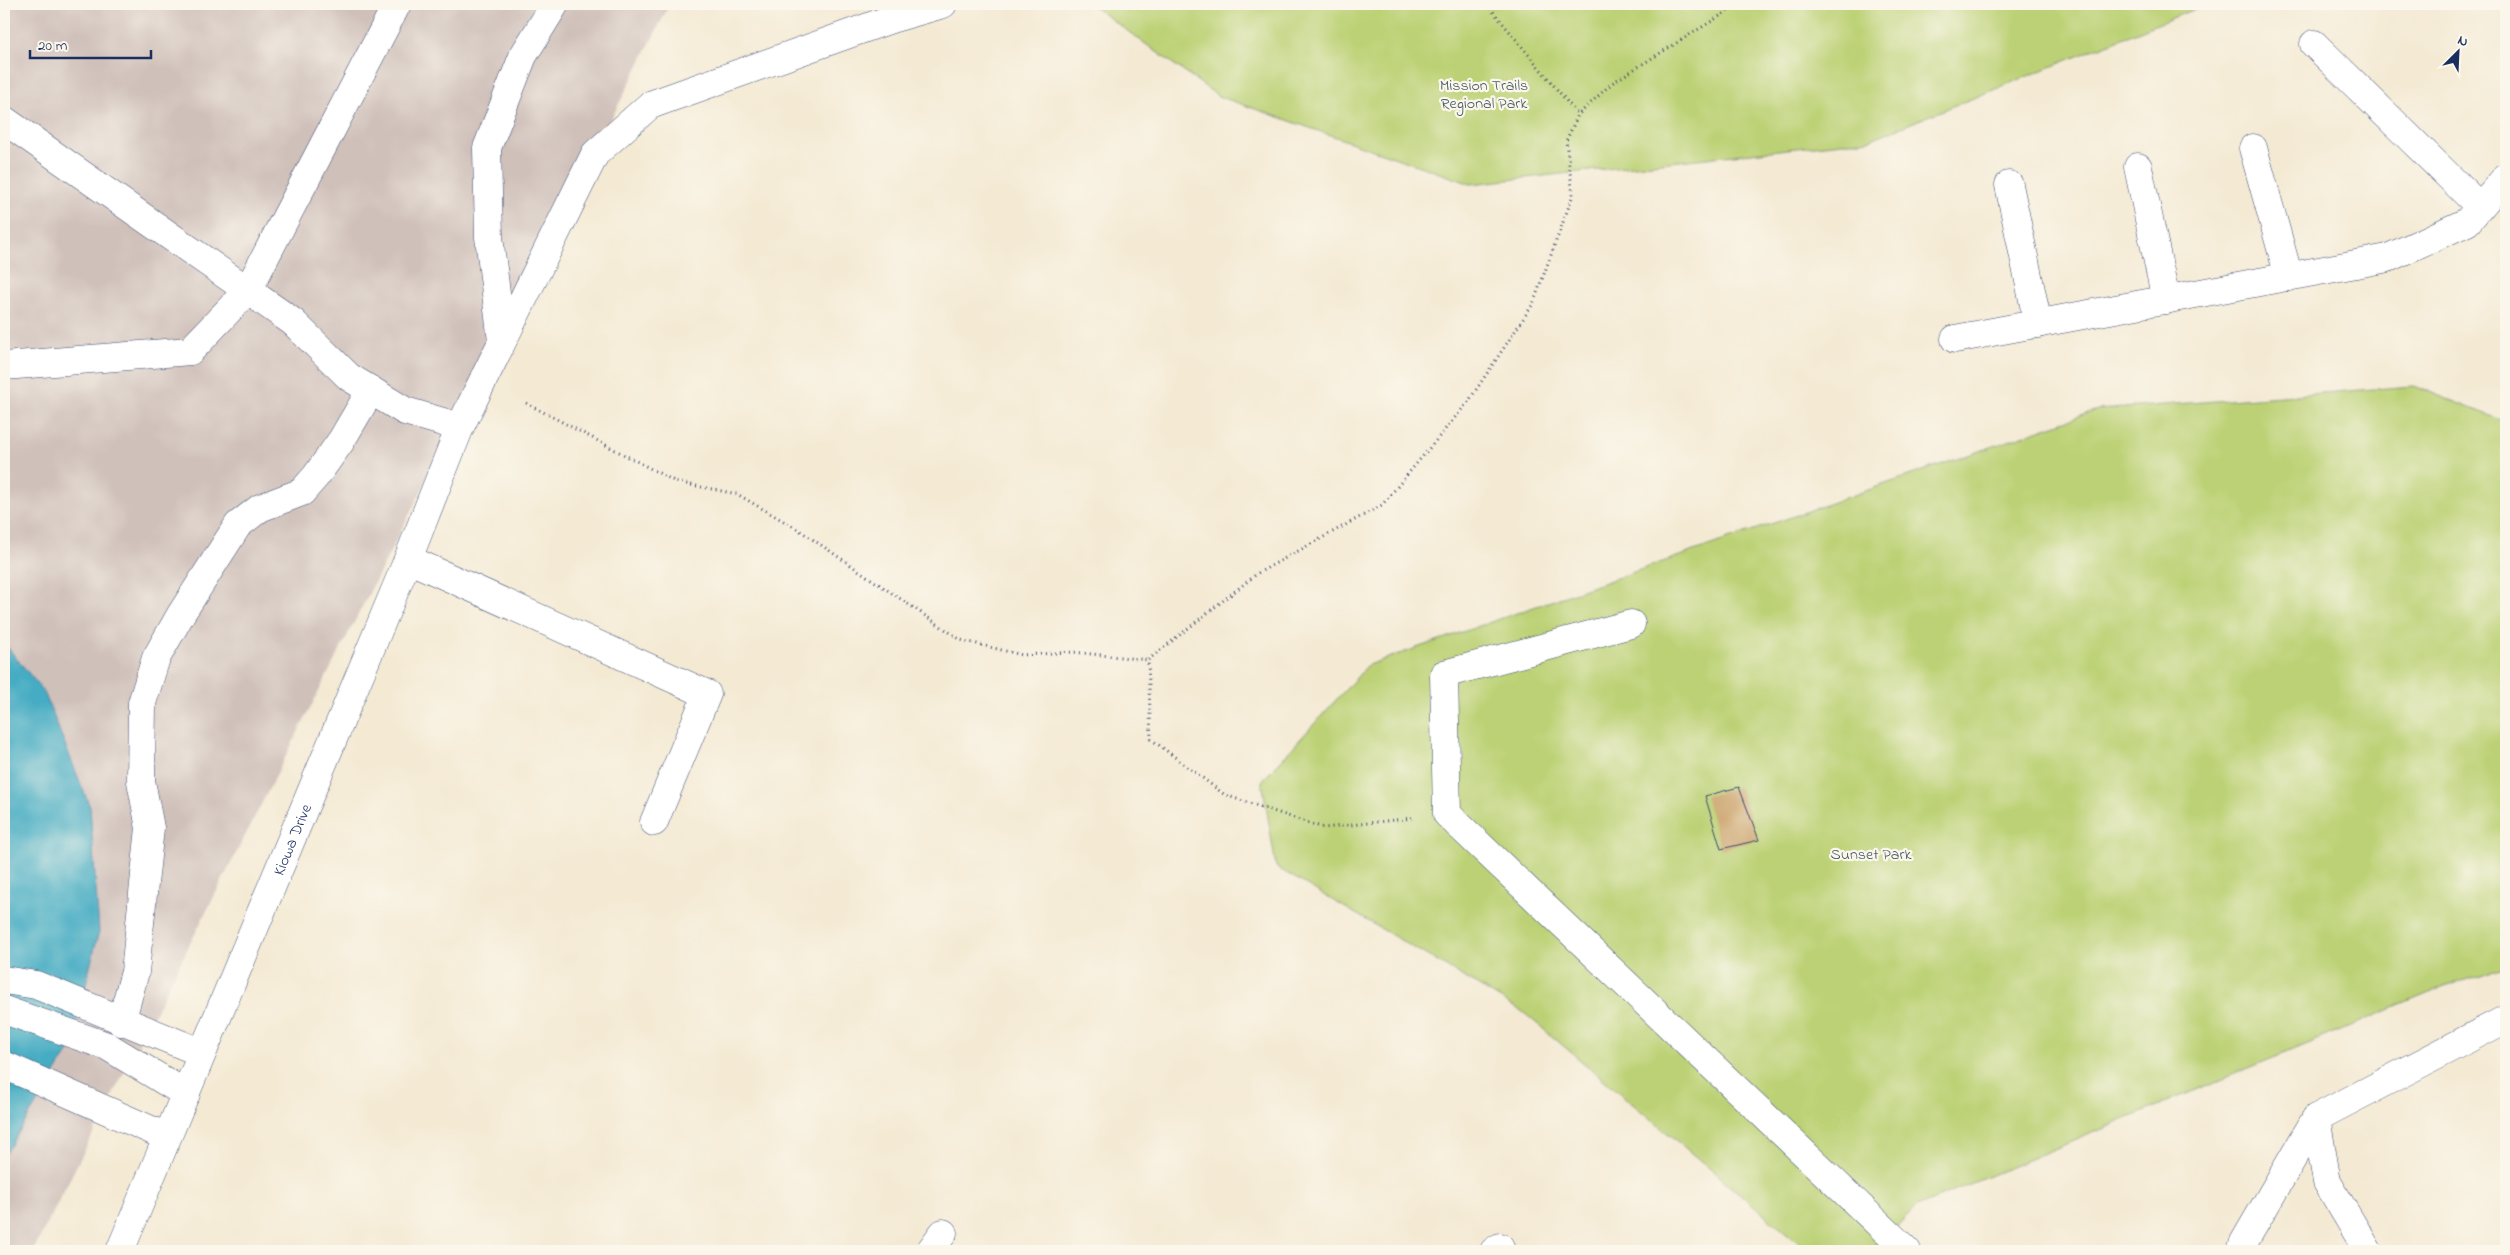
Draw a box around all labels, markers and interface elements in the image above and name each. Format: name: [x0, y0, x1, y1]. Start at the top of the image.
scale bar: [30, 28, 151, 60]
north arrow: [2432, 28, 2482, 78]
text: N: [2454, 30, 2471, 53]
text: 20 m: [38, 35, 68, 57]
park label: Mission Trails Regional Park: [1440, 74, 1528, 116]
street label: Kiowa Drive: [268, 800, 319, 880]
park label: Sunset Park: [1831, 843, 1912, 867]

